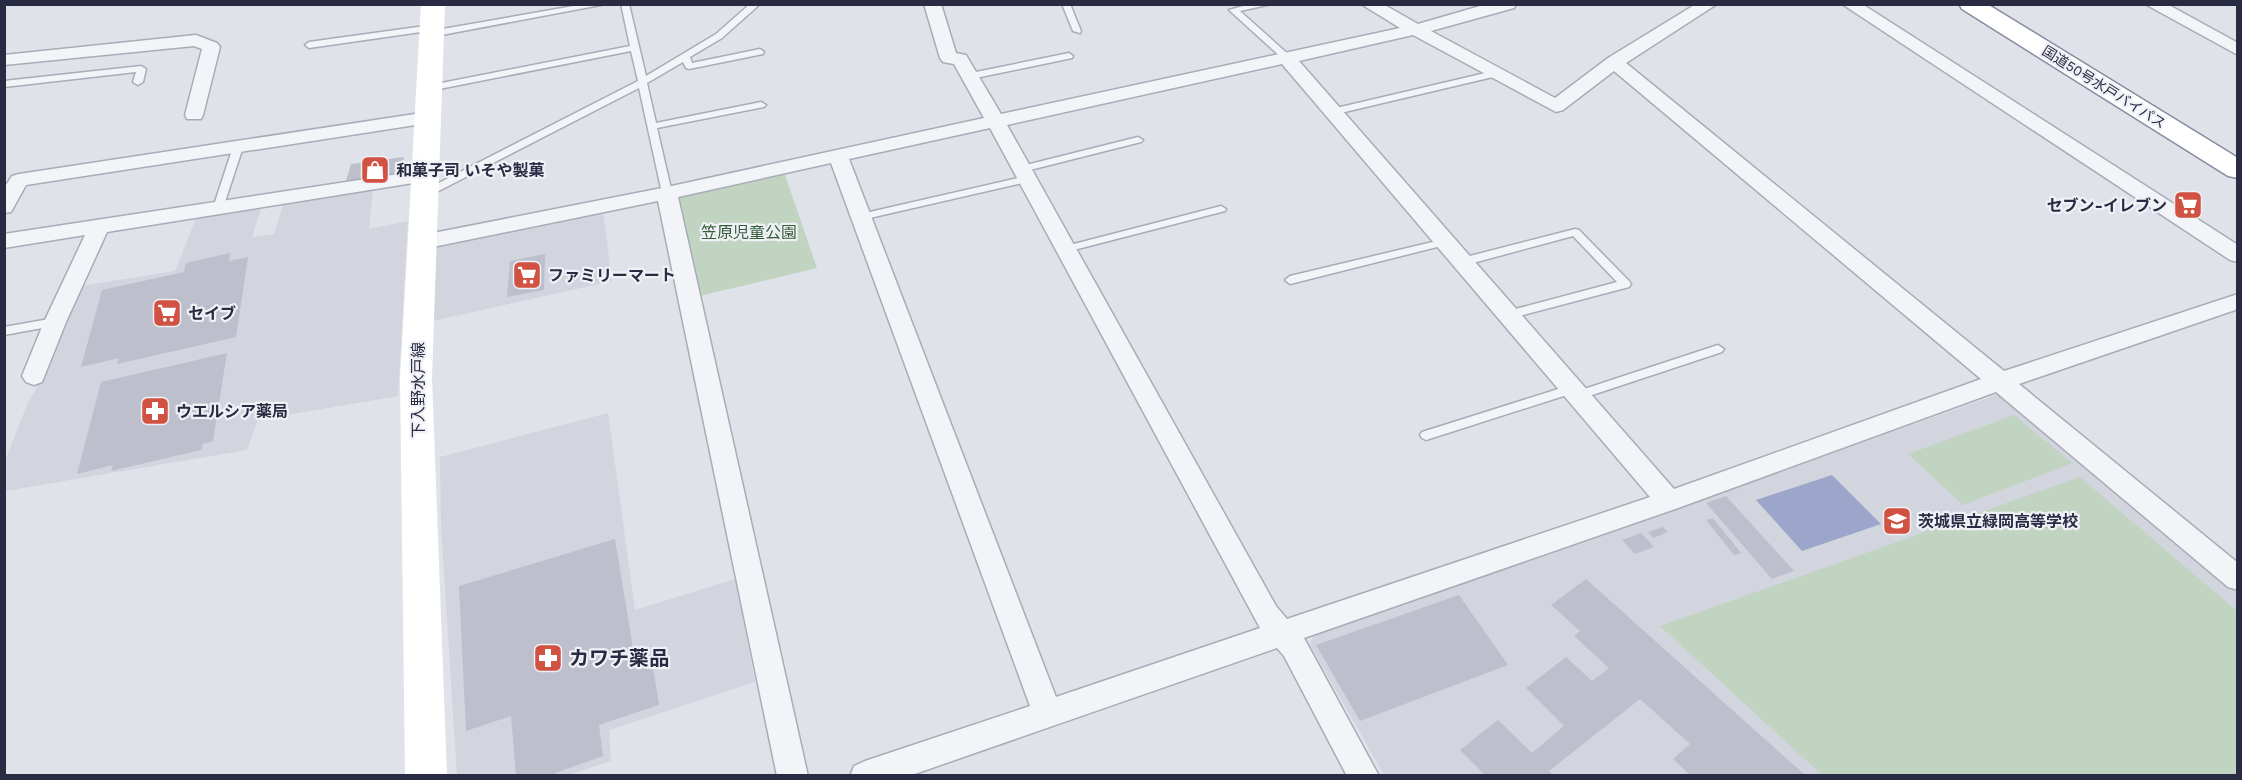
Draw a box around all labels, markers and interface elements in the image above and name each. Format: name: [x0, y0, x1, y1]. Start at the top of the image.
street label: 国道50号水戸バイパス: [2039, 42, 2169, 132]
shop icon: 和菓子司 いそや製菓: [359, 154, 391, 186]
place label: 和菓子司 いそや製菓: [396, 161, 545, 180]
supermarket icon: セブン-イレブン: [2172, 189, 2204, 221]
place label: セブン-イレブン: [2047, 196, 2167, 215]
park label: 笠原児童公園: [701, 223, 797, 242]
supermarket icon: ファミリーマート: [511, 259, 543, 291]
place label: ファミリーマート: [548, 266, 676, 285]
supermarket icon: セイブ: [151, 297, 183, 329]
place label: セイブ: [188, 304, 236, 323]
street label: 下入野水戸線: [409, 342, 428, 438]
pharmacy icon: ウエルシア薬局: [139, 395, 171, 427]
place label: ウエルシア薬局: [176, 402, 288, 421]
school or university icon: 茨城県立緑岡高等学校: [1881, 505, 1913, 537]
place label: 茨城県立緑岡高等学校: [1918, 512, 2078, 531]
pharmacy icon: カワチ薬品: [532, 642, 564, 674]
place label: カワチ薬品: [569, 646, 669, 670]

